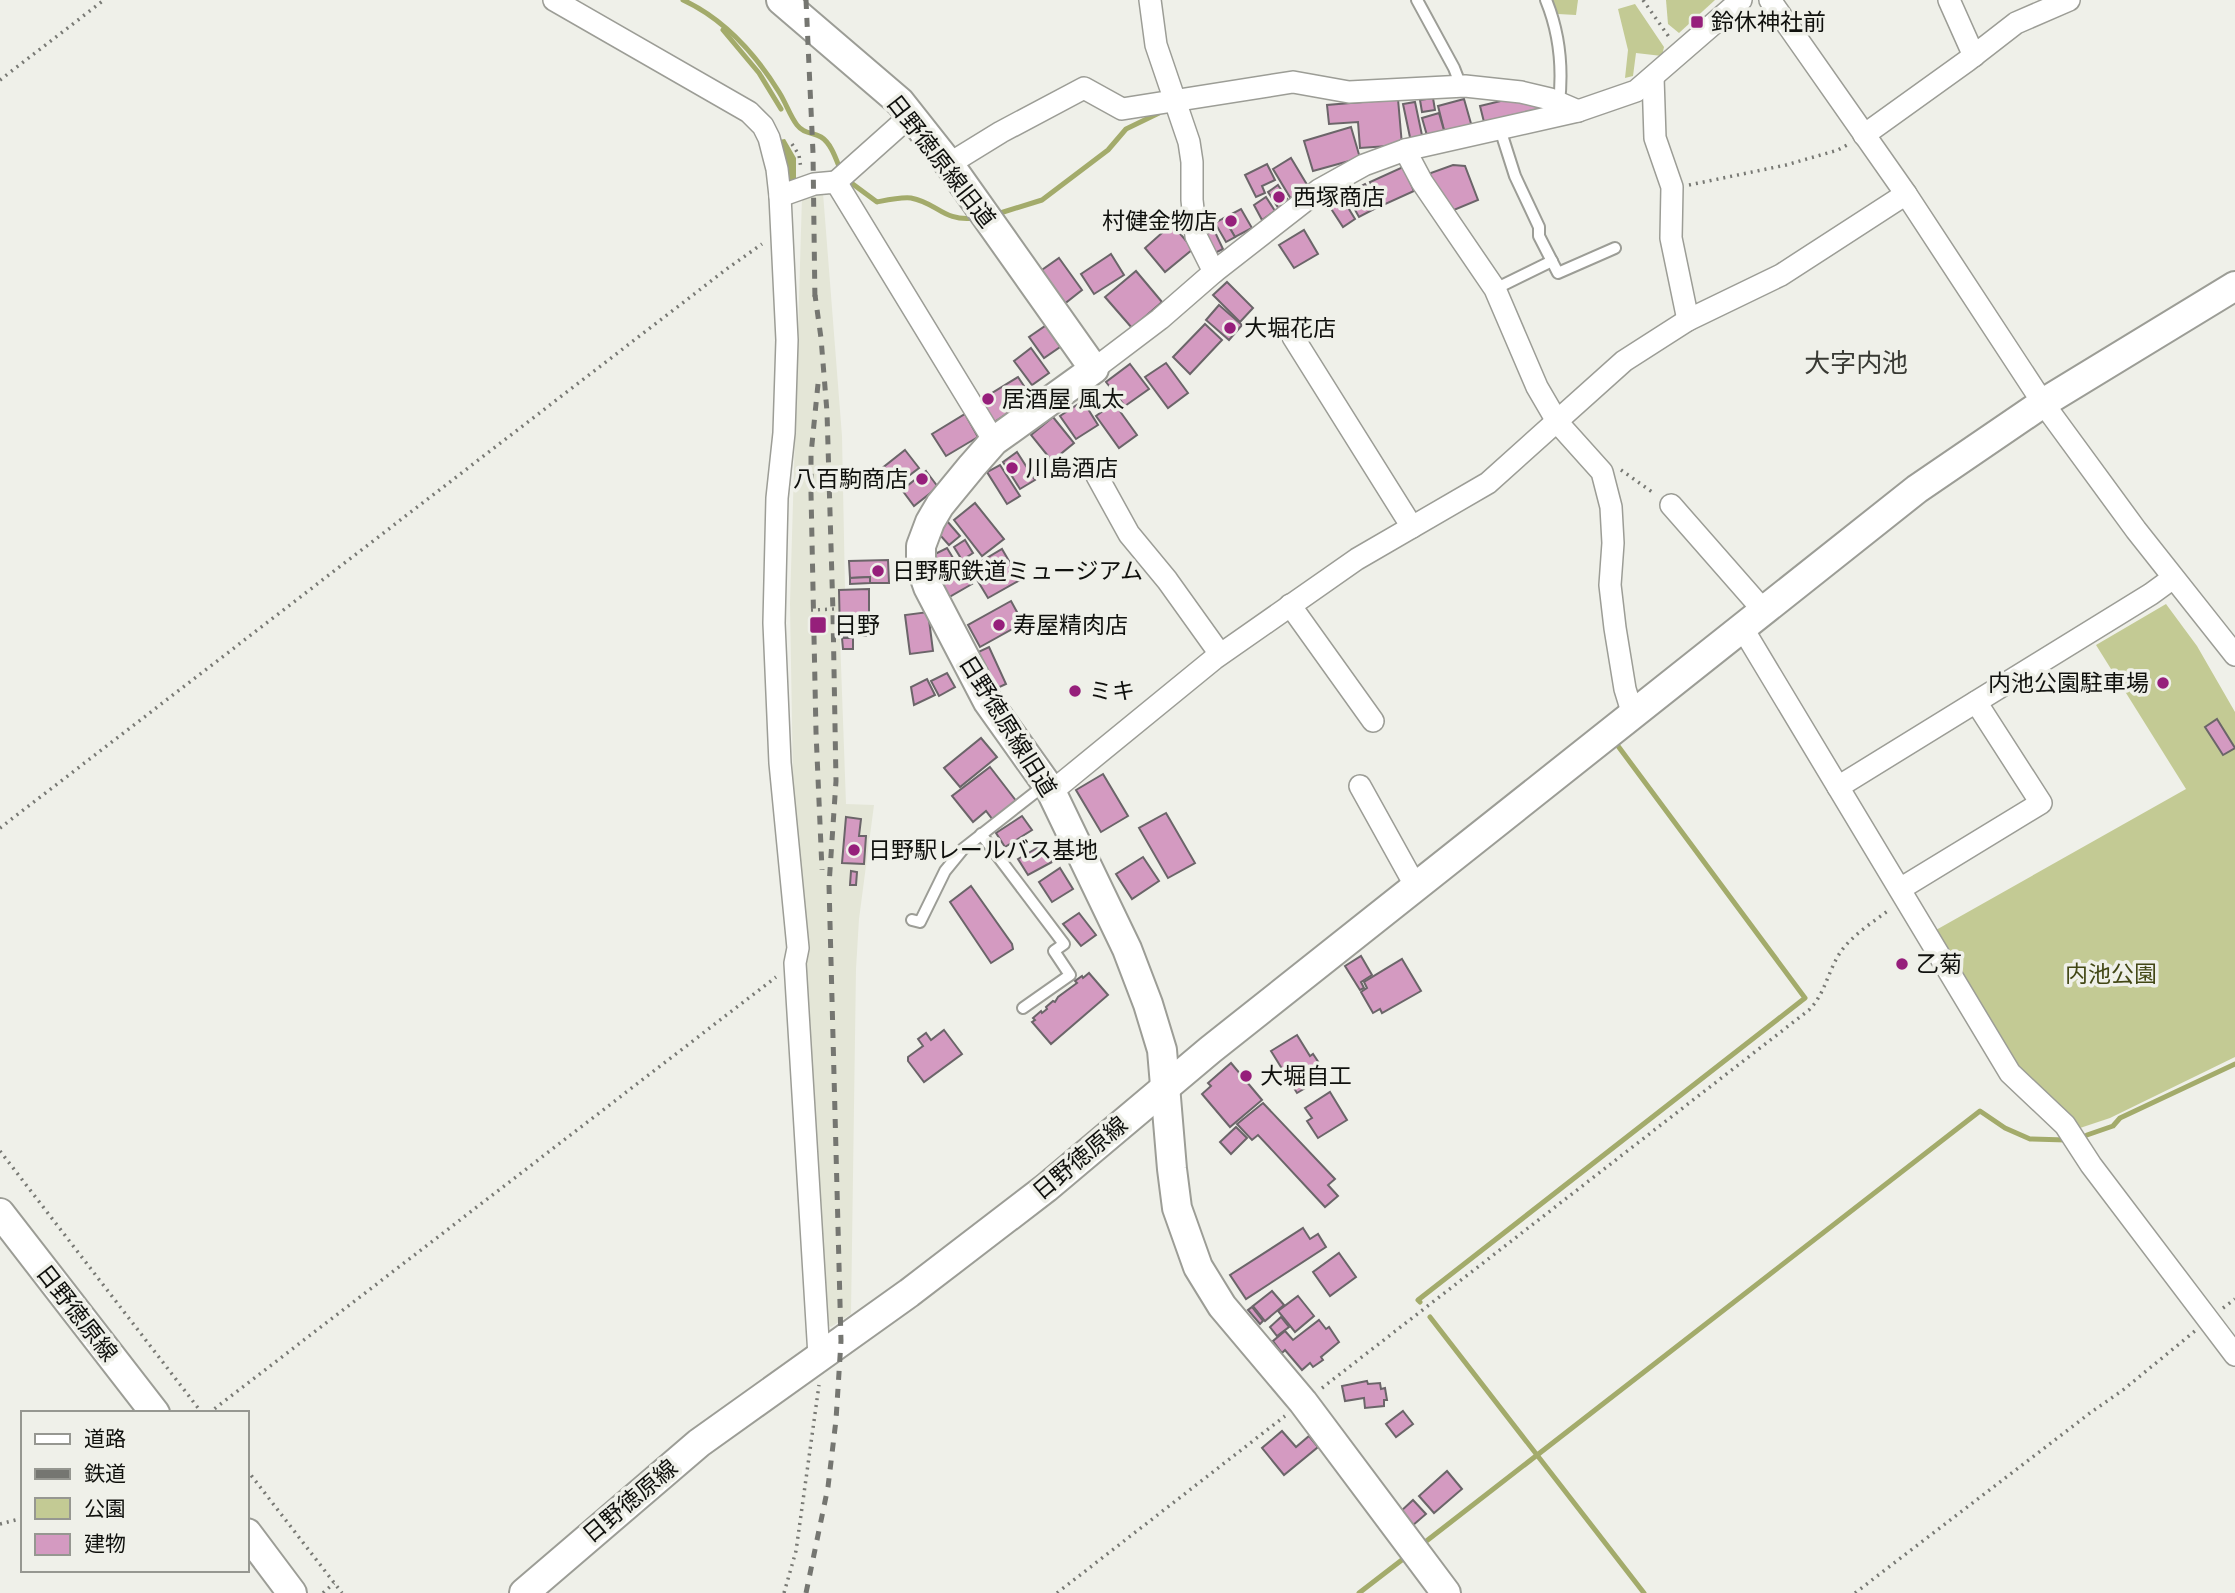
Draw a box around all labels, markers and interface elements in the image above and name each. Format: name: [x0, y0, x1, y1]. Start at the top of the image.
place label: 鈴休神社前: [1711, 9, 1826, 35]
marker: 鈴休神社前: [1689, 14, 1705, 30]
street label: 日野徳原線旧道: [881, 90, 1001, 232]
place label: 西塚商店: [1293, 184, 1385, 210]
marker: 西塚商店: [1271, 189, 1287, 205]
place label: 村健金物店: [1102, 208, 1217, 234]
marker: 村健金物店: [1223, 213, 1239, 229]
place label: 大堀花店: [1244, 315, 1336, 341]
marker: 大堀花店: [1222, 320, 1238, 336]
district label: 大字内池: [1804, 348, 1908, 378]
place label: 居酒屋 風太: [1002, 386, 1124, 412]
marker: 居酒屋 風太: [980, 391, 996, 407]
place label: 川島酒店: [1026, 455, 1118, 481]
marker: 川島酒店: [1004, 460, 1020, 476]
place label: 八百駒商店: [793, 466, 908, 492]
marker: 八百駒商店: [914, 471, 930, 487]
place label: 日野駅鉄道ミュージアム: [892, 558, 1143, 584]
marker: 日野駅鉄道ミュージアム: [870, 563, 886, 579]
place label: 日野: [834, 612, 880, 638]
place label: 寿屋精肉店: [1013, 612, 1128, 638]
marker: 日野: [808, 615, 828, 635]
marker: 寿屋精肉店: [991, 617, 1007, 633]
street label: 日野徳原線旧道: [954, 651, 1062, 801]
place label: 内池公園駐車場: [1988, 670, 2149, 696]
marker: 内池公園駐車場: [2155, 675, 2171, 691]
place label: ミキ: [1089, 678, 1135, 704]
marker: ミキ: [1067, 683, 1083, 699]
place label: 日野駅レールバス基地: [868, 837, 1098, 863]
marker: 日野駅レールバス基地: [846, 842, 862, 858]
place label: 乙菊: [1916, 951, 1962, 977]
marker: 乙菊: [1894, 956, 1910, 972]
park label: 内池公園: [2065, 961, 2157, 987]
place label: 大堀自工: [1260, 1063, 1352, 1089]
marker: 大堀自工: [1238, 1068, 1254, 1084]
street label: 日野徳原線: [1028, 1111, 1132, 1205]
street label: 日野徳原線: [31, 1260, 123, 1366]
legend: [21, 1411, 248, 1572]
text: 道路: [84, 1427, 126, 1451]
street label: 日野徳原線: [578, 1454, 682, 1548]
text: 鉄道: [84, 1462, 126, 1486]
text: 公園: [84, 1497, 126, 1521]
text: 建物: [84, 1532, 126, 1556]

